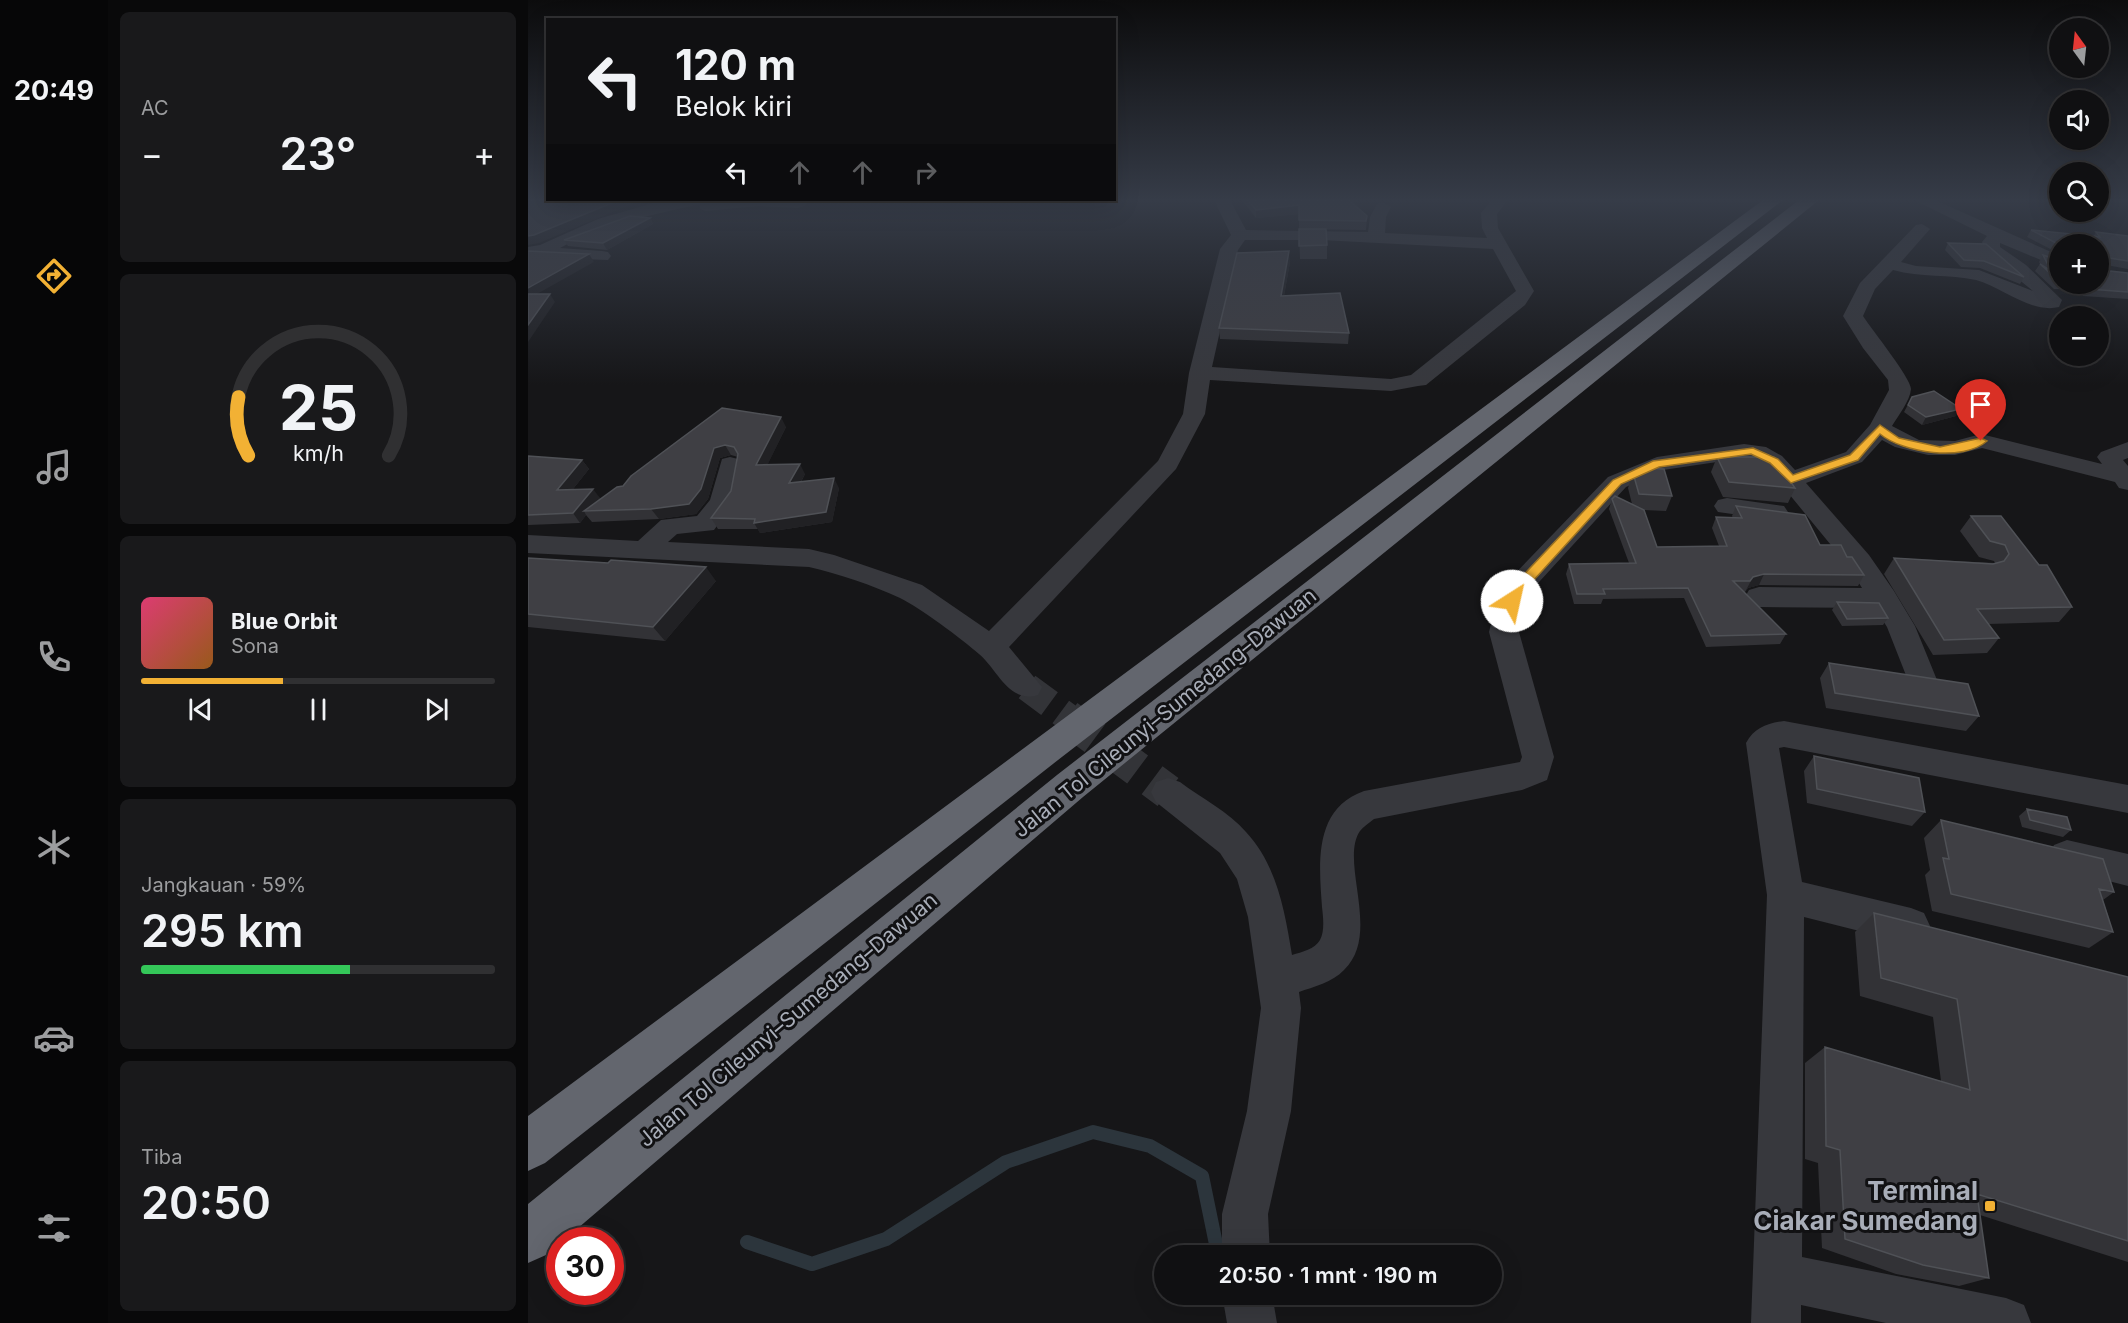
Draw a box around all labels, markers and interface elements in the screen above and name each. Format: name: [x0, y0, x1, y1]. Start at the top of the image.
north arrow: [2049, 18, 2109, 78]
map controls: [2049, 18, 2109, 366]
text: 120 m: [675, 39, 796, 90]
icon: left: [576, 42, 654, 120]
text: 20:49: [14, 74, 94, 107]
text: Belok kiri: [675, 90, 792, 123]
button: sound: [2049, 90, 2109, 150]
text: AC: [141, 96, 169, 120]
text: 23°: [280, 126, 356, 181]
text: −: [141, 134, 163, 174]
text: +: [473, 134, 495, 174]
icon: left: [720, 156, 753, 189]
icon: ahead: [783, 156, 816, 189]
icon: ahead: [846, 156, 879, 189]
icon: right: [909, 156, 942, 189]
button: search: [2049, 162, 2109, 222]
button: +: [2049, 234, 2109, 294]
icon: directions: [33, 255, 75, 297]
button: −: [2049, 306, 2109, 366]
text: 25: [278, 370, 358, 445]
pin: [1955, 379, 2006, 441]
icon: arrive: [1964, 388, 1997, 421]
text: km/h: [293, 441, 343, 467]
icon: music: [33, 446, 75, 488]
position arrow: [1480, 569, 1544, 633]
street label: Jalan Tol Cileunyi–Sumedang–Dawuan: [1008, 583, 1321, 842]
text: Blue Orbit: [231, 608, 338, 634]
text: Sona: [231, 634, 279, 658]
icon: phone: [33, 636, 75, 678]
icon: previous: [184, 693, 217, 726]
icon: pause: [302, 693, 335, 726]
icon: next: [420, 693, 453, 726]
icon: climate: [33, 826, 75, 868]
text: Jangkauan · 59%: [141, 873, 306, 897]
street label: Jalan Tol Cileunyi–Sumedang–Dawuan: [633, 887, 942, 1152]
text: 295 km: [141, 903, 304, 958]
icon: car: [33, 1017, 75, 1059]
text: Tiba: [141, 1145, 182, 1169]
text: 20:50: [141, 1175, 271, 1230]
place label: Terminal Ciakar Sumedang: [1753, 1175, 1978, 1236]
marker: Terminal Ciakar Sumedang: [1983, 1199, 1997, 1213]
icon: filters: [33, 1207, 75, 1249]
speed limit sign: 30: [546, 1227, 624, 1305]
text: 20:50 · 1 mnt · 190 m: [1219, 1262, 1437, 1288]

